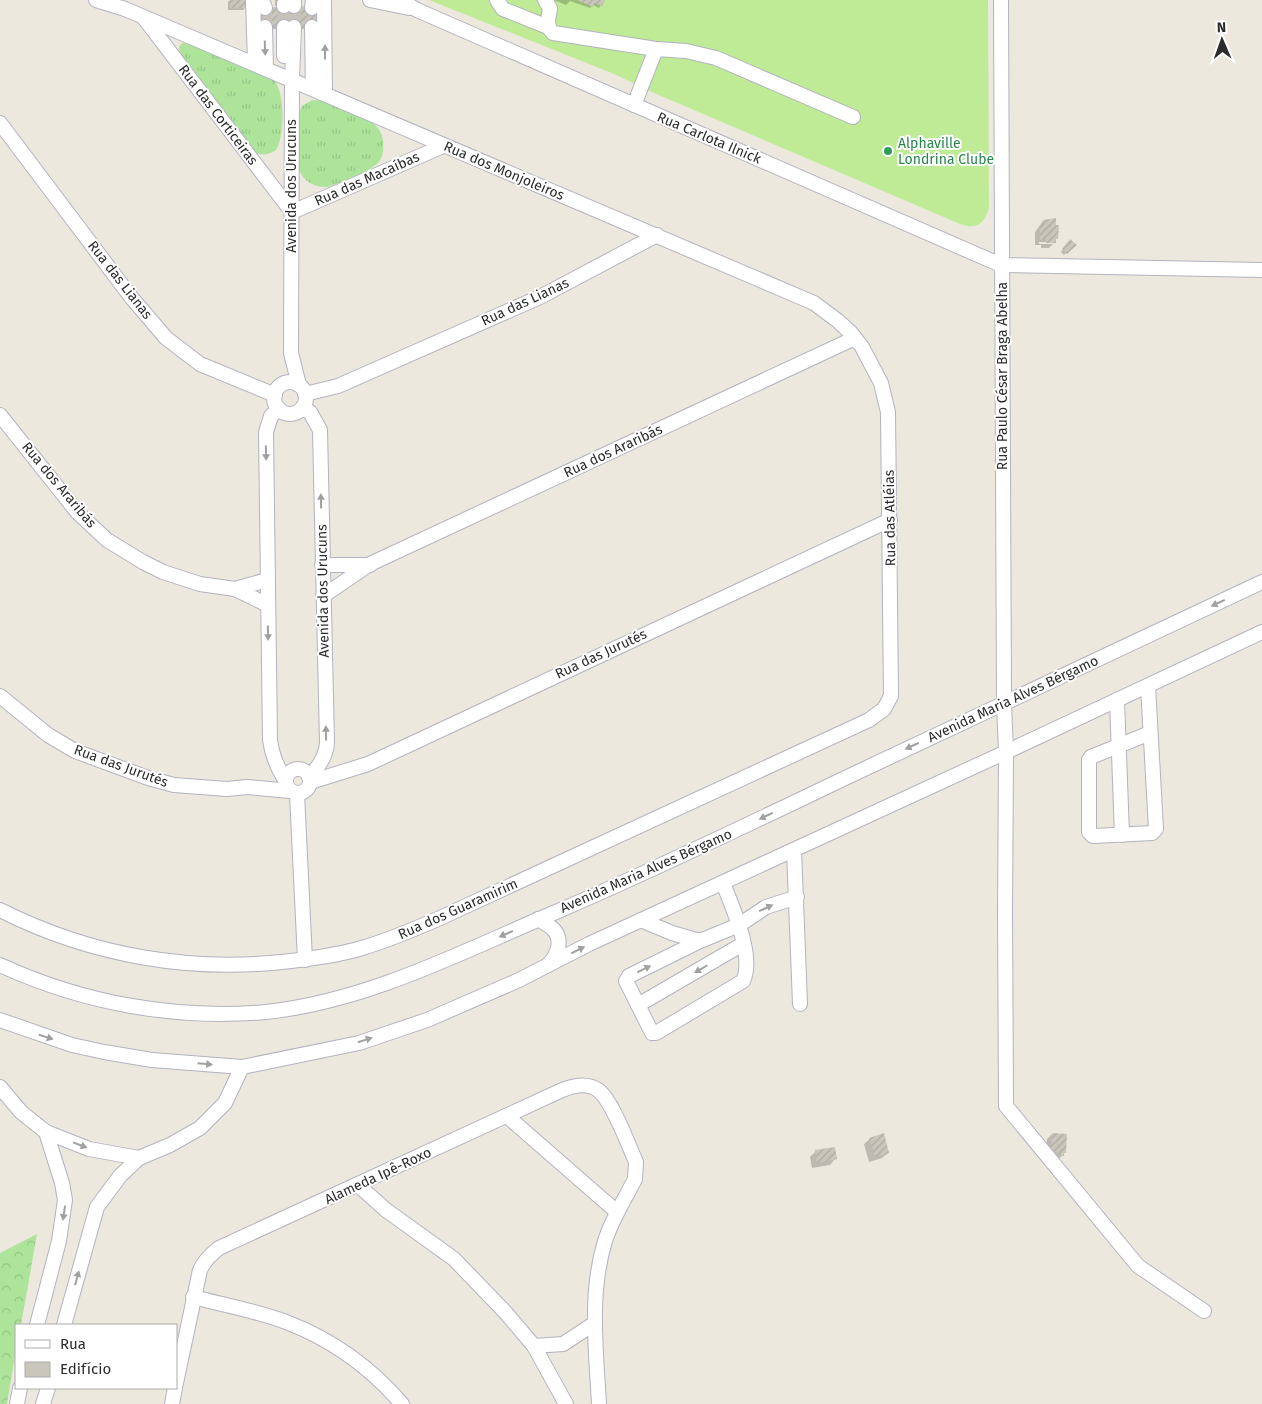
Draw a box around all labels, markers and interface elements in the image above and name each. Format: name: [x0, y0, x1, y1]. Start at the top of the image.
north arrow: [1197, 15, 1247, 65]
text: N: [1217, 19, 1227, 36]
one-way arrow: [262, 40, 270, 56]
one-way arrow: [321, 44, 329, 60]
street label: Rua das Corticeiras: [175, 62, 262, 169]
street label: Rua Carlota Ilnick: [654, 108, 764, 168]
street label: Avenida dos Urucuns: [283, 119, 300, 253]
place label: Alphaville Londrina Clube: [898, 135, 994, 168]
street label: Rua dos Monjoleiros: [441, 138, 567, 204]
marker: Alphaville Londrina Clube: [882, 145, 894, 157]
street label: Rua das Macaíbas: [312, 148, 423, 210]
street label: Rua das Lianas: [84, 237, 156, 323]
street label: Rua das Lianas: [478, 274, 572, 330]
street label: Rua Paulo César Braga Abelha: [994, 282, 1011, 470]
street label: Rua dos Araribás: [561, 421, 665, 481]
street label: Rua dos Araribás: [18, 439, 100, 532]
one-way arrow: [262, 446, 270, 462]
street label: Rua das Atléias: [881, 469, 899, 566]
one-way arrow: [317, 493, 325, 509]
street label: Avenida dos Urucuns: [313, 524, 333, 658]
one-way arrow: [1211, 599, 1225, 607]
street label: Rua das Jurutés: [553, 625, 650, 683]
one-way arrow: [265, 626, 273, 642]
street label: Avenida Maria Alves Bérgamo: [925, 652, 1101, 746]
one-way arrow: [322, 725, 330, 741]
street label: Rua das Jurutés: [72, 741, 171, 791]
one-way arrow: [905, 742, 920, 751]
one-way arrow: [759, 812, 773, 820]
street label: Avenida Maria Alves Bérgamo: [557, 825, 735, 917]
street label: Rua dos Guaramirim: [396, 875, 520, 943]
one-way arrow: [759, 903, 774, 912]
one-way arrow: [499, 930, 513, 938]
one-way arrow: [571, 946, 586, 954]
one-way arrow: [694, 964, 708, 973]
one-way arrow: [637, 965, 651, 973]
one-way arrow: [38, 1033, 53, 1041]
one-way arrow: [357, 1036, 372, 1044]
one-way arrow: [198, 1061, 214, 1069]
one-way arrow: [73, 1141, 88, 1149]
street label: Alameda Ipê-Roxo: [322, 1144, 434, 1208]
one-way arrow: [59, 1205, 67, 1221]
one-way arrow: [73, 1271, 81, 1286]
legend: [15, 1324, 178, 1389]
text: Rua: [60, 1335, 86, 1353]
text: Edifício: [60, 1360, 111, 1378]

